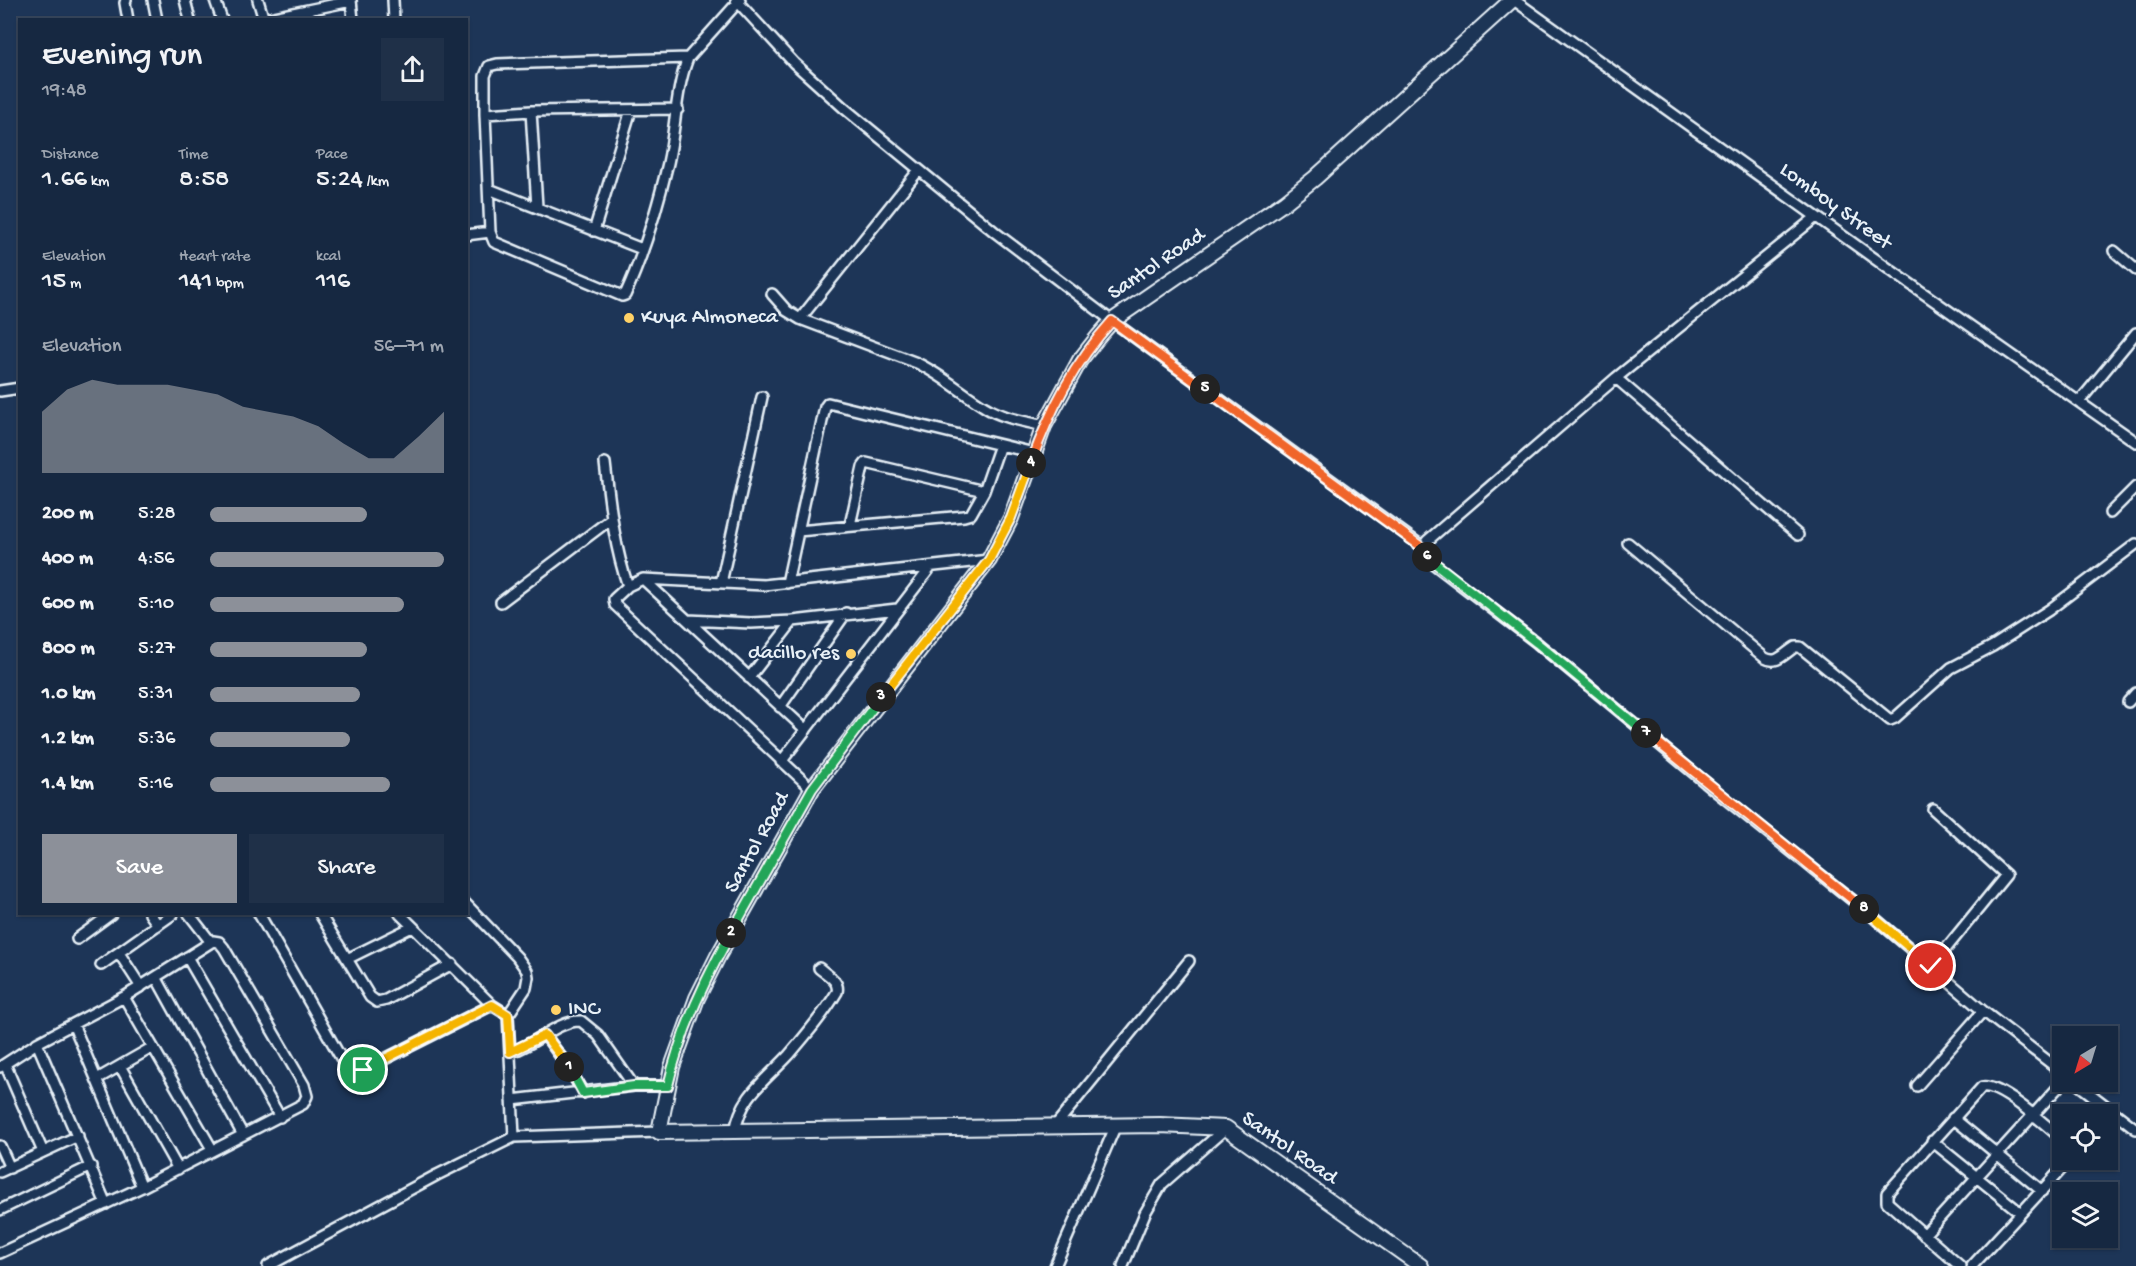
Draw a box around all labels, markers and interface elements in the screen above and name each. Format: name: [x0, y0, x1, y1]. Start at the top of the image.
text: Evening run: [42, 38, 202, 76]
button: share: [381, 38, 444, 101]
text: 19:48: [42, 80, 87, 103]
text: Distance: [42, 146, 99, 165]
text: Time: [179, 146, 208, 165]
text: Pace: [316, 146, 347, 165]
street label: Lomboy Street: [1774, 157, 1898, 258]
text: 1.66: [42, 165, 87, 196]
text: 8:58: [179, 165, 229, 196]
text: 5:24: [316, 165, 363, 196]
text: km: [87, 173, 109, 192]
text: /km: [363, 173, 389, 192]
street label: Santol Road: [1104, 222, 1212, 307]
text: Elevation: [42, 248, 106, 267]
text: Heart rate: [179, 248, 251, 267]
text: kcal: [316, 248, 341, 267]
text: 15: [42, 267, 66, 298]
text: 141: [179, 267, 212, 298]
text: 116: [316, 267, 350, 298]
text: m: [66, 275, 81, 294]
text: bpm: [212, 275, 244, 294]
place label: Kuya Almoneca: [641, 305, 779, 331]
marker: Kuya Almoneca: [622, 311, 636, 325]
text: Elevation: [42, 336, 122, 359]
text: 56–71 m: [374, 336, 444, 359]
pin: 5: [1190, 374, 1220, 404]
text: 5: [1201, 379, 1209, 398]
pin: 4: [1016, 448, 1046, 478]
text: 4: [1027, 453, 1035, 472]
text: 200 m: [42, 503, 93, 526]
text: 5:28: [138, 503, 176, 526]
pin: 6: [1412, 542, 1442, 572]
text: 6: [1423, 547, 1431, 566]
text: 400 m: [42, 548, 93, 571]
text: 4:56: [138, 548, 174, 571]
text: 600 m: [42, 593, 94, 616]
text: 5:10: [138, 593, 174, 616]
text: 800 m: [42, 638, 95, 661]
text: 5:27: [138, 638, 175, 661]
place label: dacillo res: [748, 641, 840, 667]
marker: dacillo res: [844, 647, 858, 661]
pin: 3: [866, 682, 896, 712]
text: 1.0 km: [42, 683, 96, 706]
text: 5:31: [138, 683, 173, 706]
text: 3: [877, 687, 885, 706]
pin: 7: [1631, 718, 1661, 748]
text: 7: [1642, 723, 1650, 742]
text: 1.2 km: [42, 728, 94, 751]
text: 5:36: [138, 728, 175, 751]
text: 1.4 km: [42, 773, 94, 796]
text: 5:16: [138, 773, 173, 796]
street label: Santol Road: [720, 786, 797, 898]
button: Save: [42, 834, 237, 903]
button: Share: [249, 834, 444, 903]
pin: 8: [1849, 894, 1879, 924]
text: 8: [1860, 899, 1868, 918]
pin: 2: [716, 918, 746, 948]
text: 2: [727, 923, 735, 942]
pin: [1905, 940, 1956, 991]
icon: check: [1914, 949, 1947, 982]
place label: INC: [568, 997, 602, 1023]
marker: INC: [549, 1003, 563, 1017]
north arrow: [2052, 1026, 2118, 1092]
map controls: [2052, 1026, 2118, 1248]
pin: [337, 1044, 388, 1095]
pin: 1: [554, 1052, 584, 1082]
icon: arrive: [346, 1053, 379, 1086]
text: 1: [566, 1057, 572, 1076]
button: locate: [2052, 1104, 2118, 1170]
street label: Santol Road: [1236, 1106, 1344, 1193]
button: layers: [2052, 1182, 2118, 1248]

